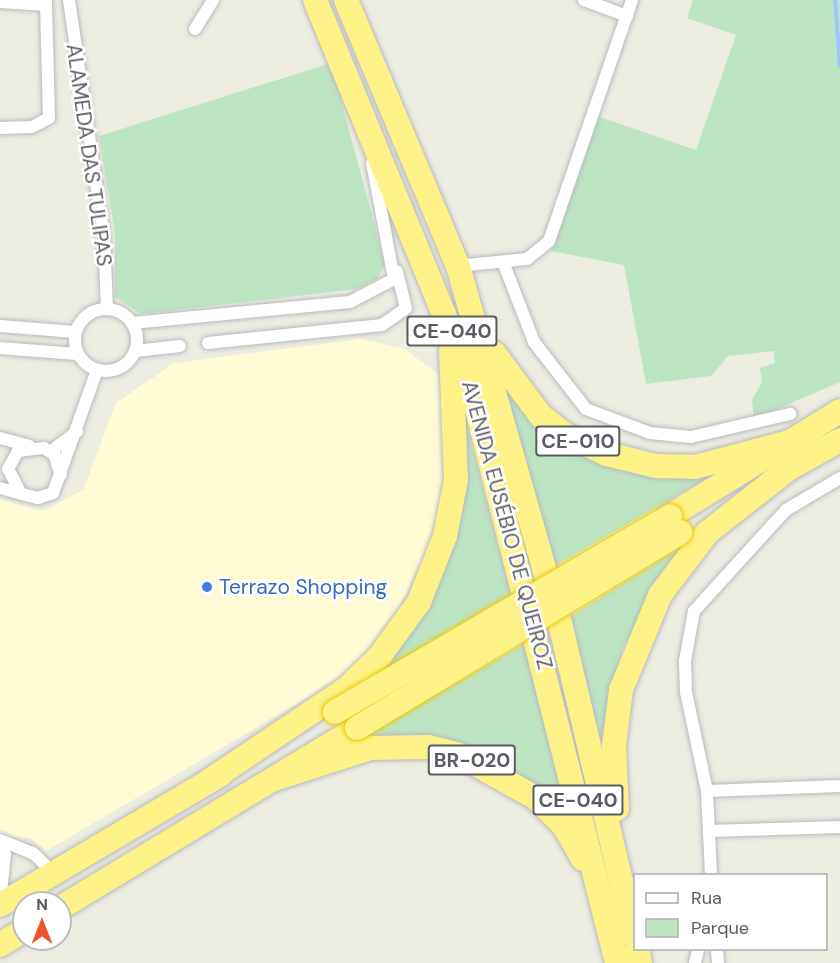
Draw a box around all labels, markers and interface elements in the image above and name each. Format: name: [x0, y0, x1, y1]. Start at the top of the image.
street label: ALAMEDA DAS TULIPAS: [61, 42, 117, 268]
road number: CE-040: [406, 314, 498, 348]
street label: AVENIDA EUSÉBIO DE QUEIROZ: [456, 378, 558, 672]
road number: CE-010: [534, 424, 622, 458]
place label: Terrazo Shopping: [219, 574, 387, 600]
marker: Terrazo Shopping: [200, 580, 214, 594]
road number: BR-020: [427, 743, 517, 777]
road number: CE-040: [532, 783, 624, 817]
legend: [633, 873, 828, 951]
text: Rua: [691, 886, 722, 910]
north arrow: [12, 891, 72, 951]
text: N: [36, 894, 48, 915]
text: Parque: [691, 916, 749, 940]

